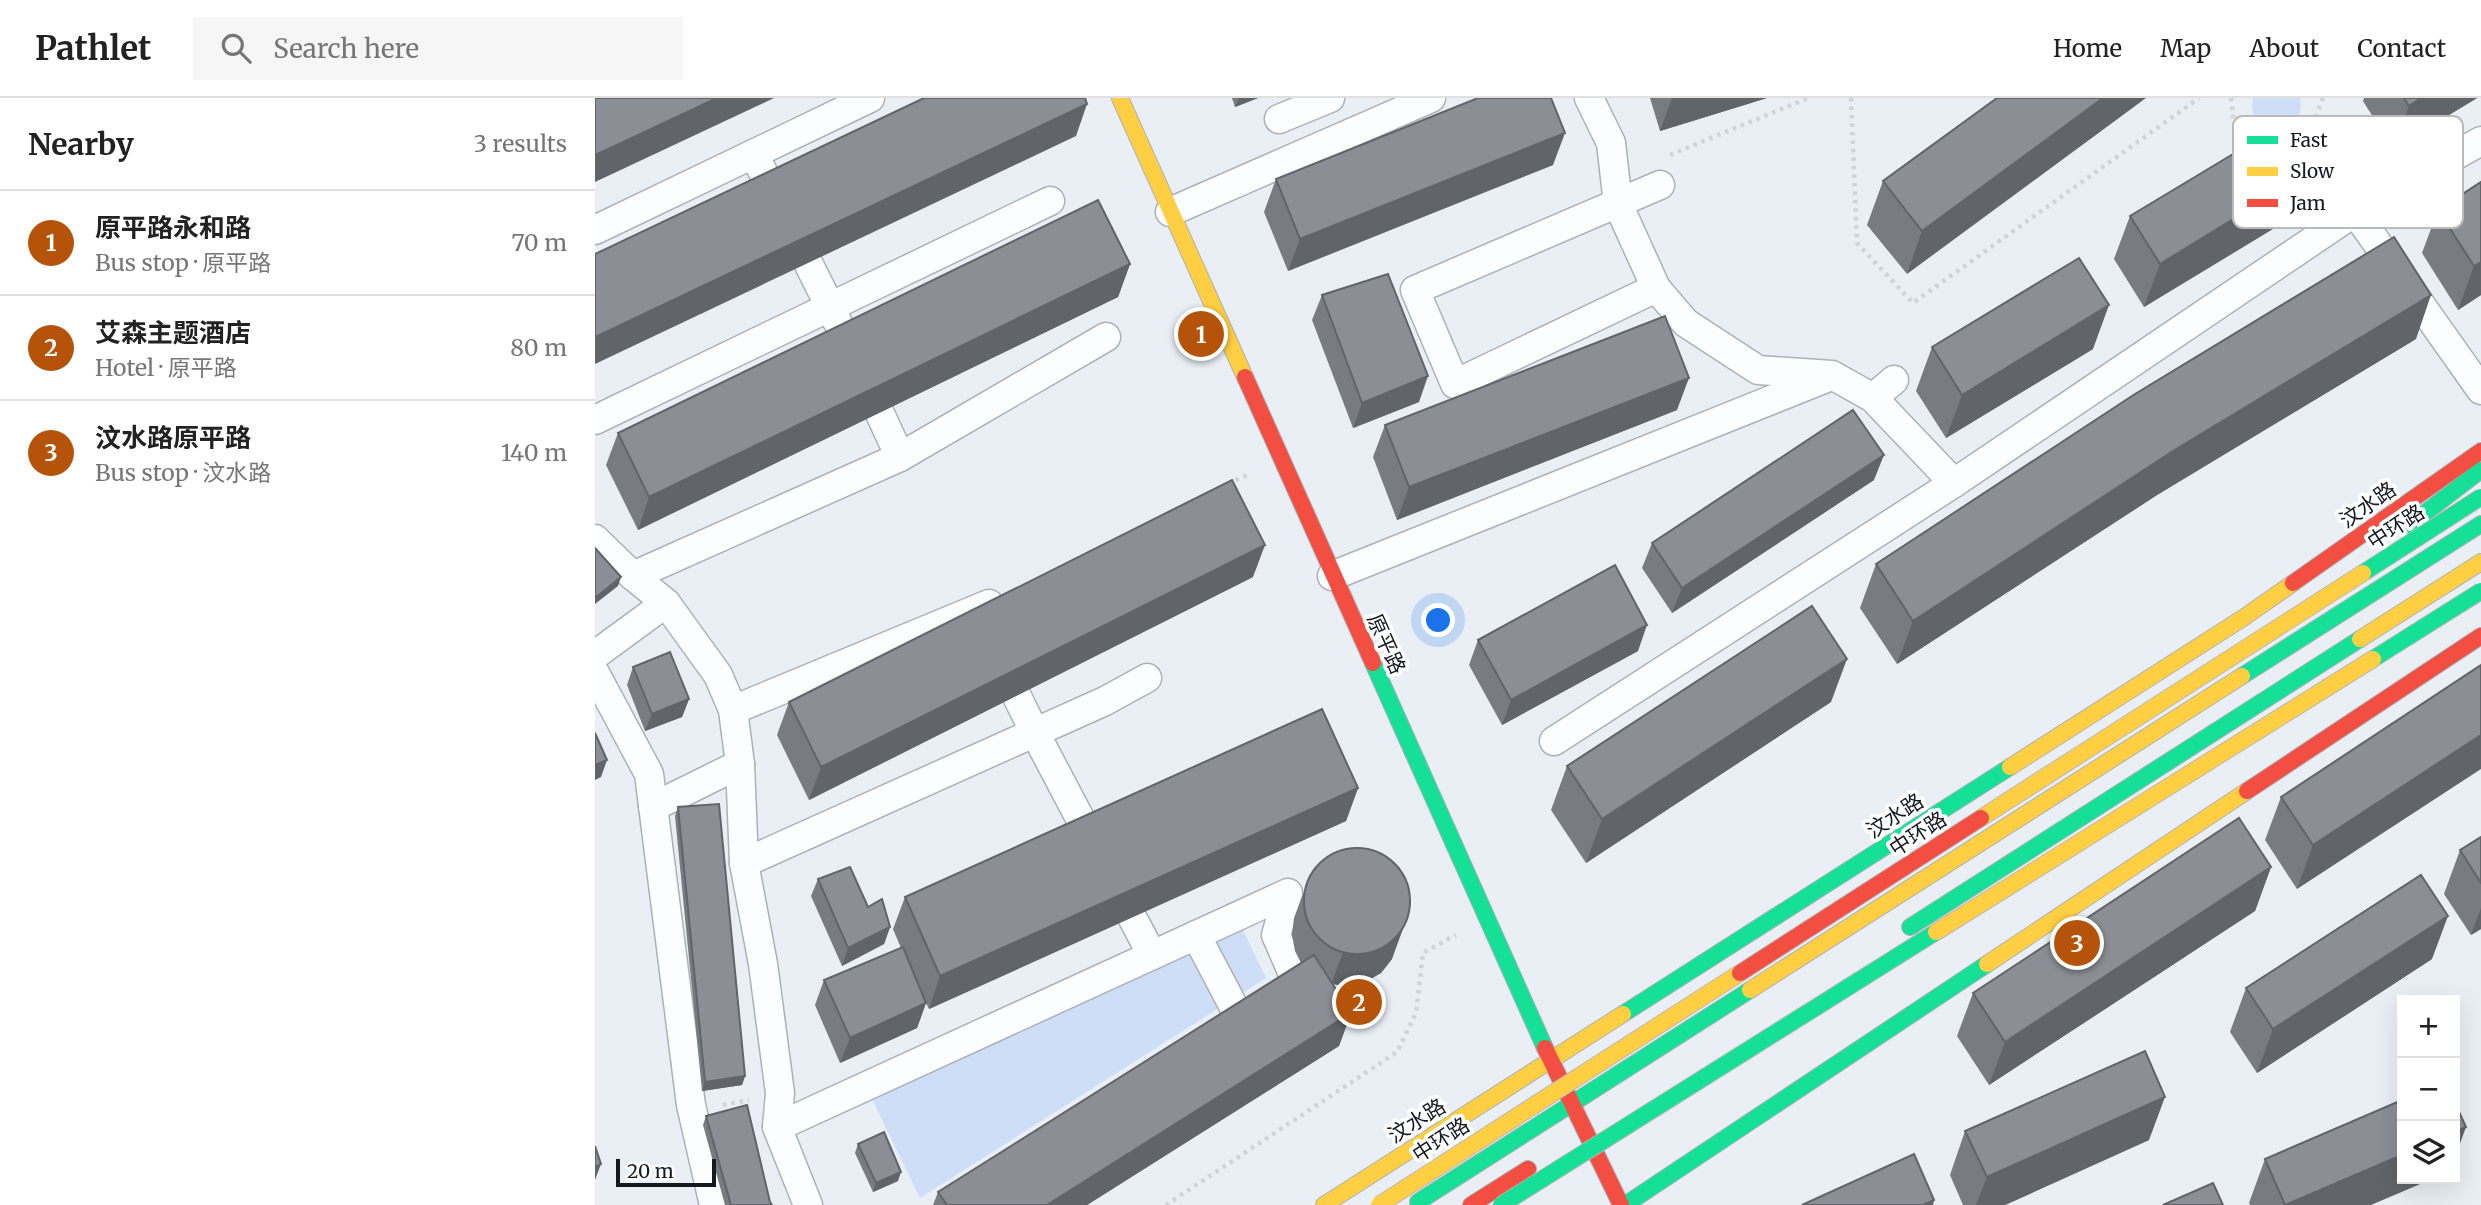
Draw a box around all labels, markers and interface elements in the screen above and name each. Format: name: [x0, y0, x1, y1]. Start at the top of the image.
search box: [193, 17, 683, 80]
text: Pathlet: [35, 28, 151, 69]
icon: search: [217, 29, 255, 67]
text: Search here: [273, 32, 419, 65]
text: Home: [2053, 33, 2122, 64]
text: Map: [2160, 33, 2211, 64]
text: About: [2249, 33, 2319, 64]
text: Contact: [2357, 33, 2446, 64]
legend: [2233, 116, 2463, 228]
text: Nearby: [28, 125, 134, 163]
text: Fast: [2290, 128, 2328, 152]
text: 3 results: [474, 129, 567, 158]
text: Slow: [2290, 159, 2335, 183]
text: Jam: [2289, 191, 2326, 215]
text: 原平路永和路: [95, 211, 251, 244]
text: 1: [46, 228, 56, 257]
text: 70 m: [511, 228, 567, 257]
text: Bus stop · 原平路: [95, 248, 271, 277]
pin: 1: [1178, 308, 1224, 360]
text: 艾森主题酒店: [95, 316, 251, 349]
text: 2: [44, 333, 58, 362]
text: 80 m: [510, 333, 567, 362]
text: Hotel · 原平路: [95, 353, 237, 382]
text: 汶水路原平路: [95, 421, 251, 454]
text: 3: [44, 438, 58, 467]
text: 140 m: [501, 438, 567, 467]
text: Bus stop · 汶水路: [95, 458, 271, 487]
street label: 汶水路: [2334, 475, 2401, 534]
street label: 中环路: [2362, 498, 2429, 555]
your location: [1421, 603, 1455, 637]
street label: 原平路: [1361, 610, 1412, 678]
street label: 汶水路: [1861, 787, 1928, 844]
street label: 中环路: [1884, 805, 1951, 862]
pin: 3: [2054, 917, 2100, 969]
pin: 2: [1336, 976, 1382, 1028]
map controls: [2397, 995, 2460, 1184]
button: +: [2397, 995, 2460, 1058]
button: −: [2397, 1058, 2460, 1121]
street label: 汶水路: [1383, 1092, 1451, 1149]
street label: 中环路: [1407, 1111, 1474, 1168]
button: layers: [2397, 1121, 2460, 1184]
scale bar: [616, 1156, 716, 1188]
text: 20 m: [627, 1159, 674, 1183]

